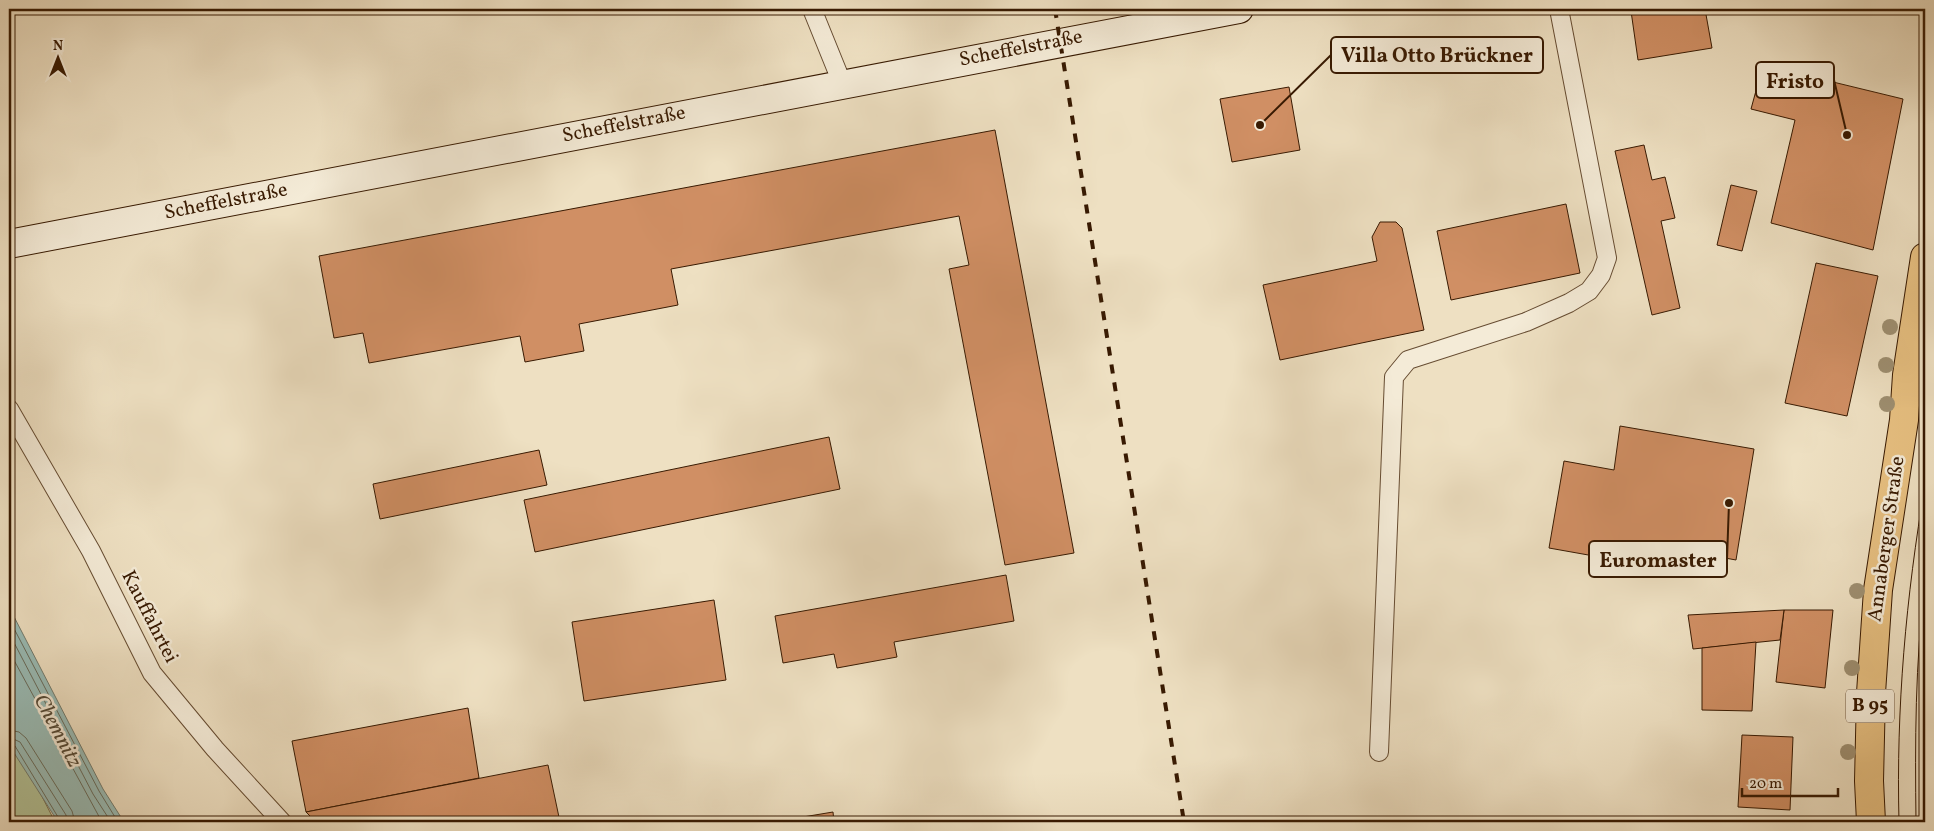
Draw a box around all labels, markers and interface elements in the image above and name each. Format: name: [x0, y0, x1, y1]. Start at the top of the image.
street label: Scheffelstraße: [957, 23, 1085, 75]
north arrow: [32, 32, 82, 82]
text: N: [53, 37, 63, 56]
callout: Villa Otto Brückner: [1331, 37, 1543, 73]
text: Villa Otto Brückner: [1341, 42, 1533, 71]
callout: Fristo: [1756, 62, 1834, 98]
text: Fristo: [1766, 68, 1824, 97]
street label: Scheffelstraße: [560, 99, 688, 151]
street label: Scheffelstraße: [162, 176, 290, 228]
street label: Annaberger Straße: [1862, 455, 1912, 623]
callout: Euromaster: [1589, 541, 1727, 577]
text: Euromaster: [1599, 547, 1717, 576]
street label: Kauffahrtei: [114, 566, 184, 668]
water label: Chemnitz: [26, 689, 89, 773]
road number: B 95: [1846, 689, 1894, 722]
scale bar: [1742, 766, 1838, 798]
text: 20 m: [1749, 774, 1782, 795]

